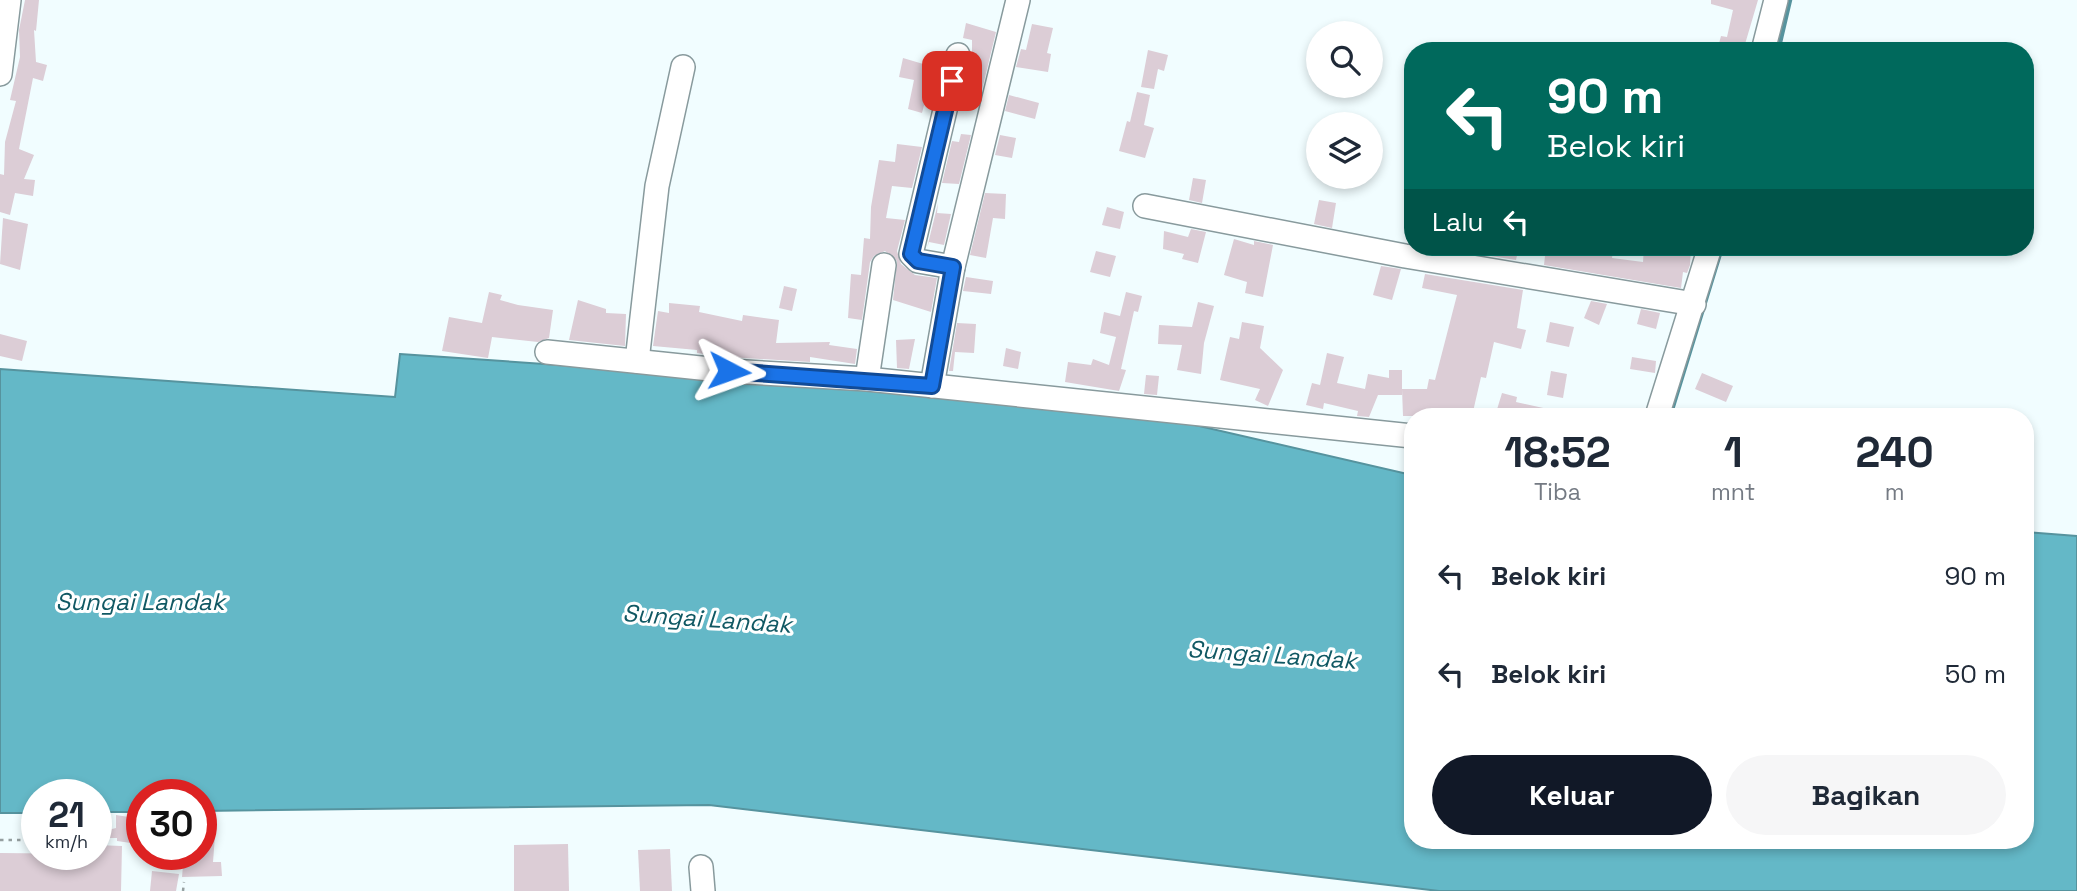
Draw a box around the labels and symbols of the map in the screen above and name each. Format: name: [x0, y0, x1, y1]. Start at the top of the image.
pin: [922, 51, 982, 111]
position arrow: [692, 334, 766, 408]
water label: Sungai Landak: [55, 586, 228, 617]
water label: Sungai Landak: [622, 597, 796, 640]
water label: Sungai Landak: [1187, 633, 1361, 676]
speed limit sign: 30: [126, 779, 217, 870]

